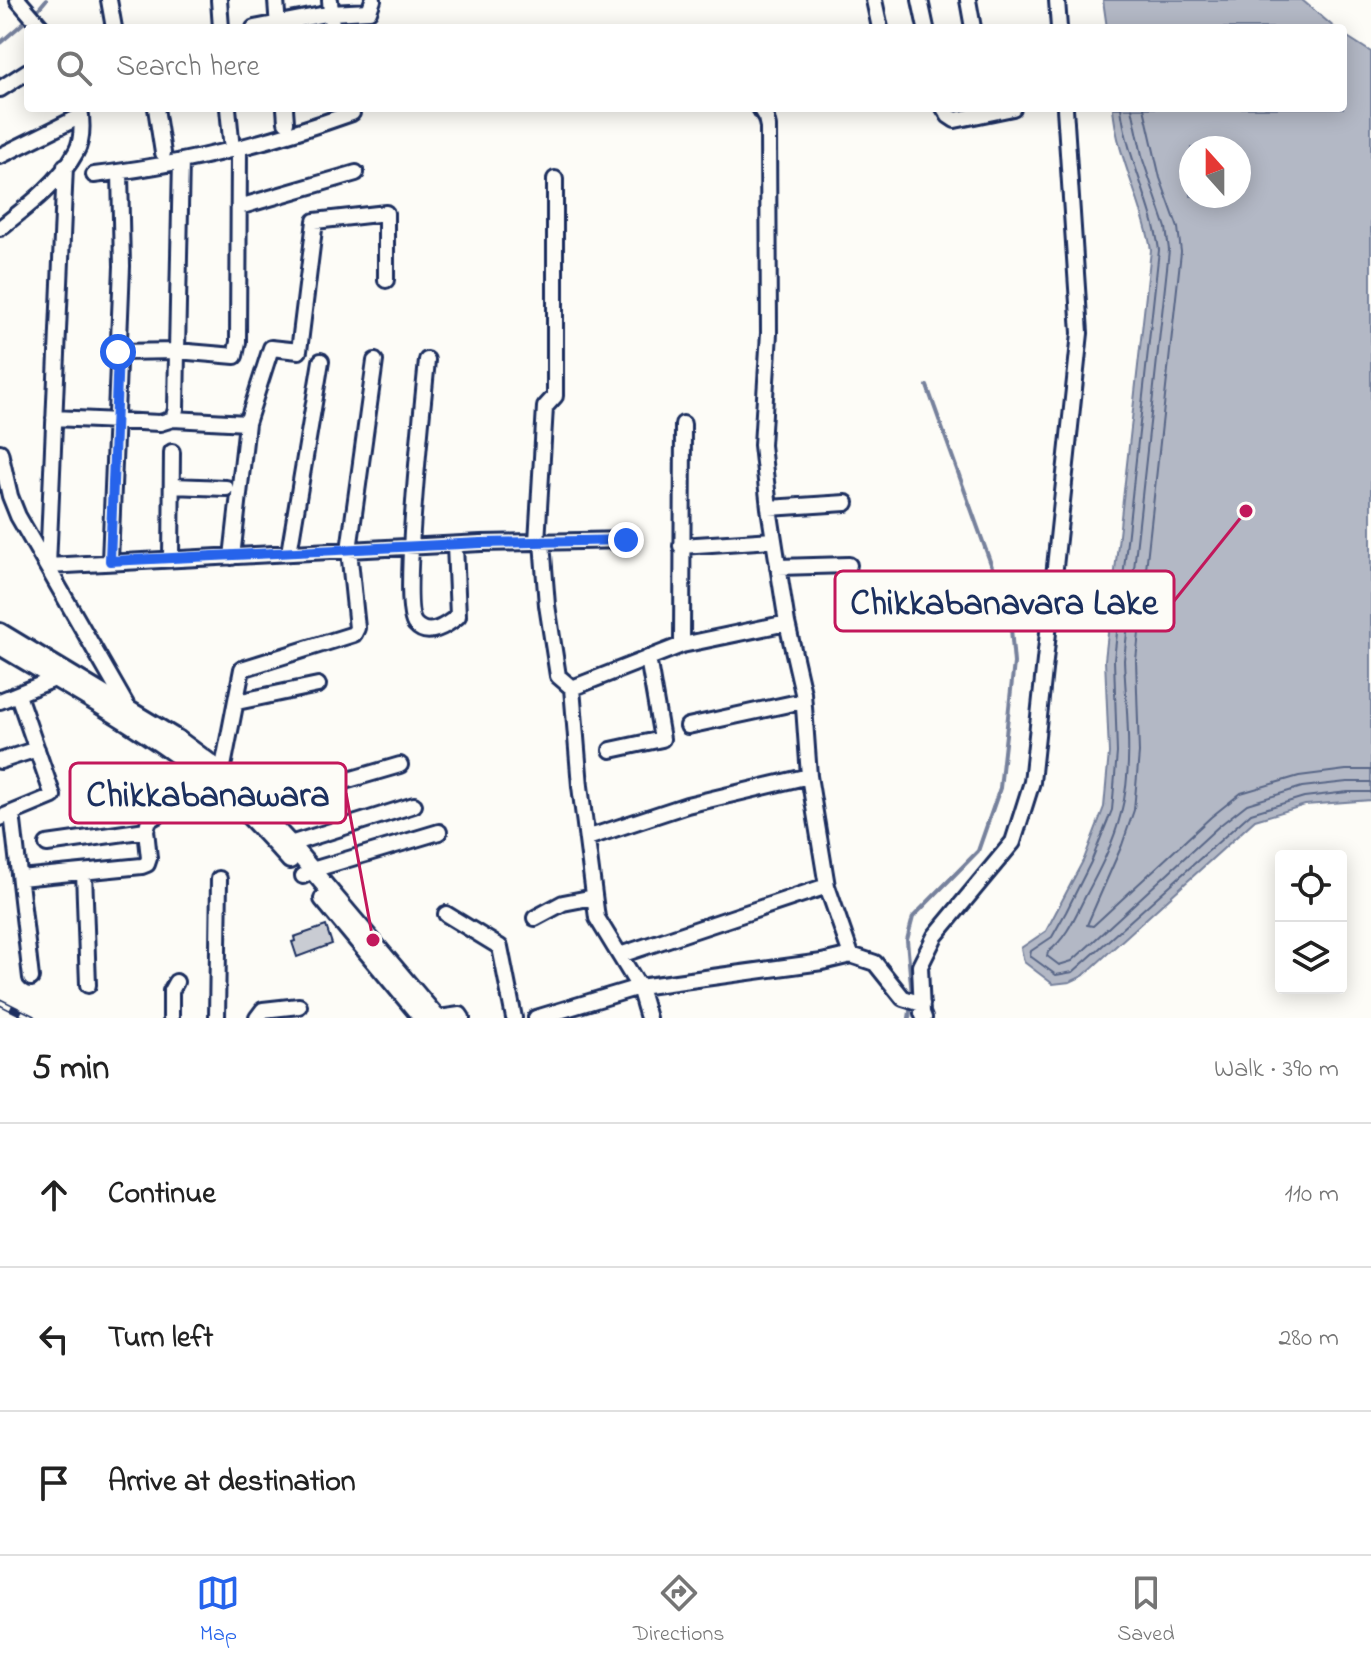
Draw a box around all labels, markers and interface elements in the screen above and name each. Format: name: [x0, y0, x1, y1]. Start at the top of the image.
search box: [24, 24, 1347, 112]
icon: search: [52, 46, 96, 90]
text: Search here: [116, 46, 260, 90]
north arrow: [1179, 136, 1251, 208]
route start: [100, 334, 136, 370]
route end: [608, 522, 644, 558]
callout: Chikkabanavara Lake: [835, 571, 1174, 631]
text: Chikkabanavara Lake: [850, 579, 1159, 632]
callout: Chikkabanawara: [70, 763, 346, 823]
text: Chikkabanawara: [86, 771, 330, 824]
map controls: [1275, 850, 1347, 994]
button: locate: [1275, 850, 1347, 922]
button: layers: [1275, 922, 1347, 994]
text: 5 min: [32, 1045, 109, 1095]
text: Walk · 390 m: [1214, 1051, 1339, 1089]
icon: ahead: [32, 1173, 76, 1217]
text: Continue: [108, 1173, 216, 1217]
text: 110 m: [1285, 1176, 1339, 1214]
icon: left: [32, 1317, 76, 1361]
text: Turn left: [108, 1317, 213, 1361]
text: 280 m: [1278, 1320, 1339, 1358]
icon: arrive: [32, 1461, 76, 1505]
text: Arrive at destination: [108, 1461, 356, 1505]
tab: Map: [196, 1571, 240, 1651]
tab: Directions: [633, 1571, 724, 1651]
tab: Saved: [1117, 1571, 1175, 1651]

